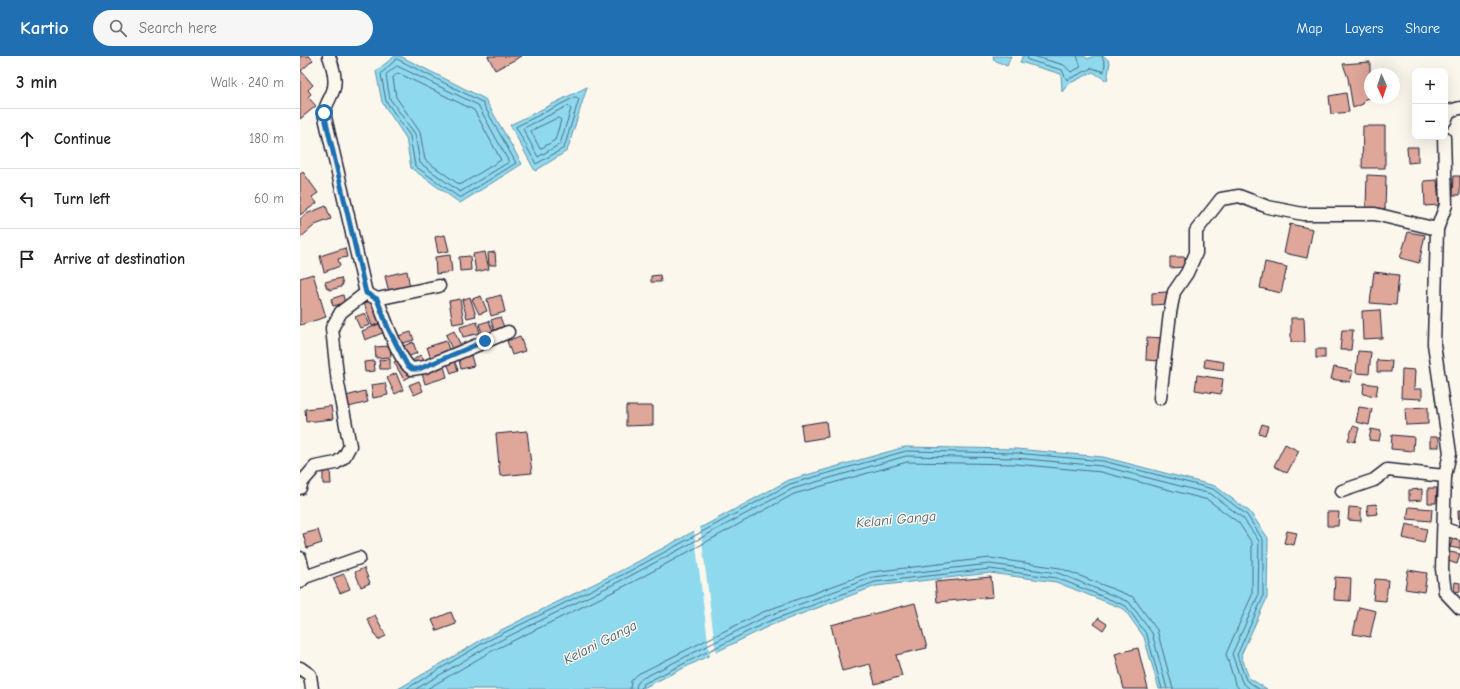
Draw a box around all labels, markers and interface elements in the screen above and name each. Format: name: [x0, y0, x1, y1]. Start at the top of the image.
search box: [93, 10, 373, 46]
text: Kartio: [20, 17, 69, 39]
icon: search: [107, 17, 129, 39]
text: Search here: [139, 19, 217, 37]
text: Map: [1296, 20, 1323, 37]
text: Layers: [1345, 20, 1383, 37]
text: Share: [1405, 20, 1440, 37]
north arrow: [1364, 68, 1400, 104]
map controls: [1412, 68, 1448, 140]
button: +: [1412, 68, 1448, 104]
text: 3 min: [16, 73, 57, 92]
text: Walk · 240 m: [211, 75, 284, 90]
route start: [315, 104, 333, 122]
button: −: [1412, 104, 1448, 140]
icon: ahead: [16, 128, 38, 150]
text: Continue: [54, 130, 111, 148]
text: 180 m: [249, 131, 284, 146]
icon: left: [16, 188, 38, 210]
text: Turn left: [54, 190, 110, 208]
text: 60 m: [254, 191, 284, 206]
icon: arrive: [16, 248, 38, 270]
text: Arrive at destination: [54, 250, 185, 268]
route end: [476, 332, 494, 350]
water label: Kelani Ganga: [855, 508, 937, 531]
water label: Kelani Ganga: [561, 617, 640, 668]

